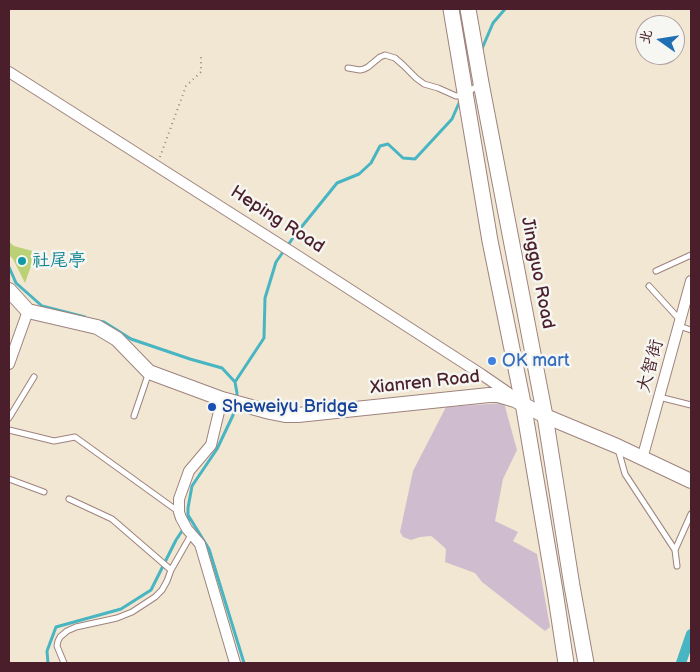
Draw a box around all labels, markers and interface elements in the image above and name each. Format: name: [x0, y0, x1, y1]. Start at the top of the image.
north arrow: [635, 15, 685, 65]
text: 北: [636, 28, 656, 45]
street label: Heping Road: [226, 182, 328, 258]
street label: Jingguo Road: [516, 215, 558, 331]
place label: 社尾亭: [32, 250, 86, 272]
marker: 社尾亭: [16, 255, 28, 267]
street label: 大智街: [634, 337, 668, 395]
place label: OK mart: [502, 350, 569, 372]
marker: OK mart: [486, 355, 498, 367]
street label: Xianren Road: [369, 367, 481, 399]
place label: Sheweiyu Bridge: [222, 396, 358, 418]
marker: Sheweiyu Bridge: [206, 401, 218, 413]

